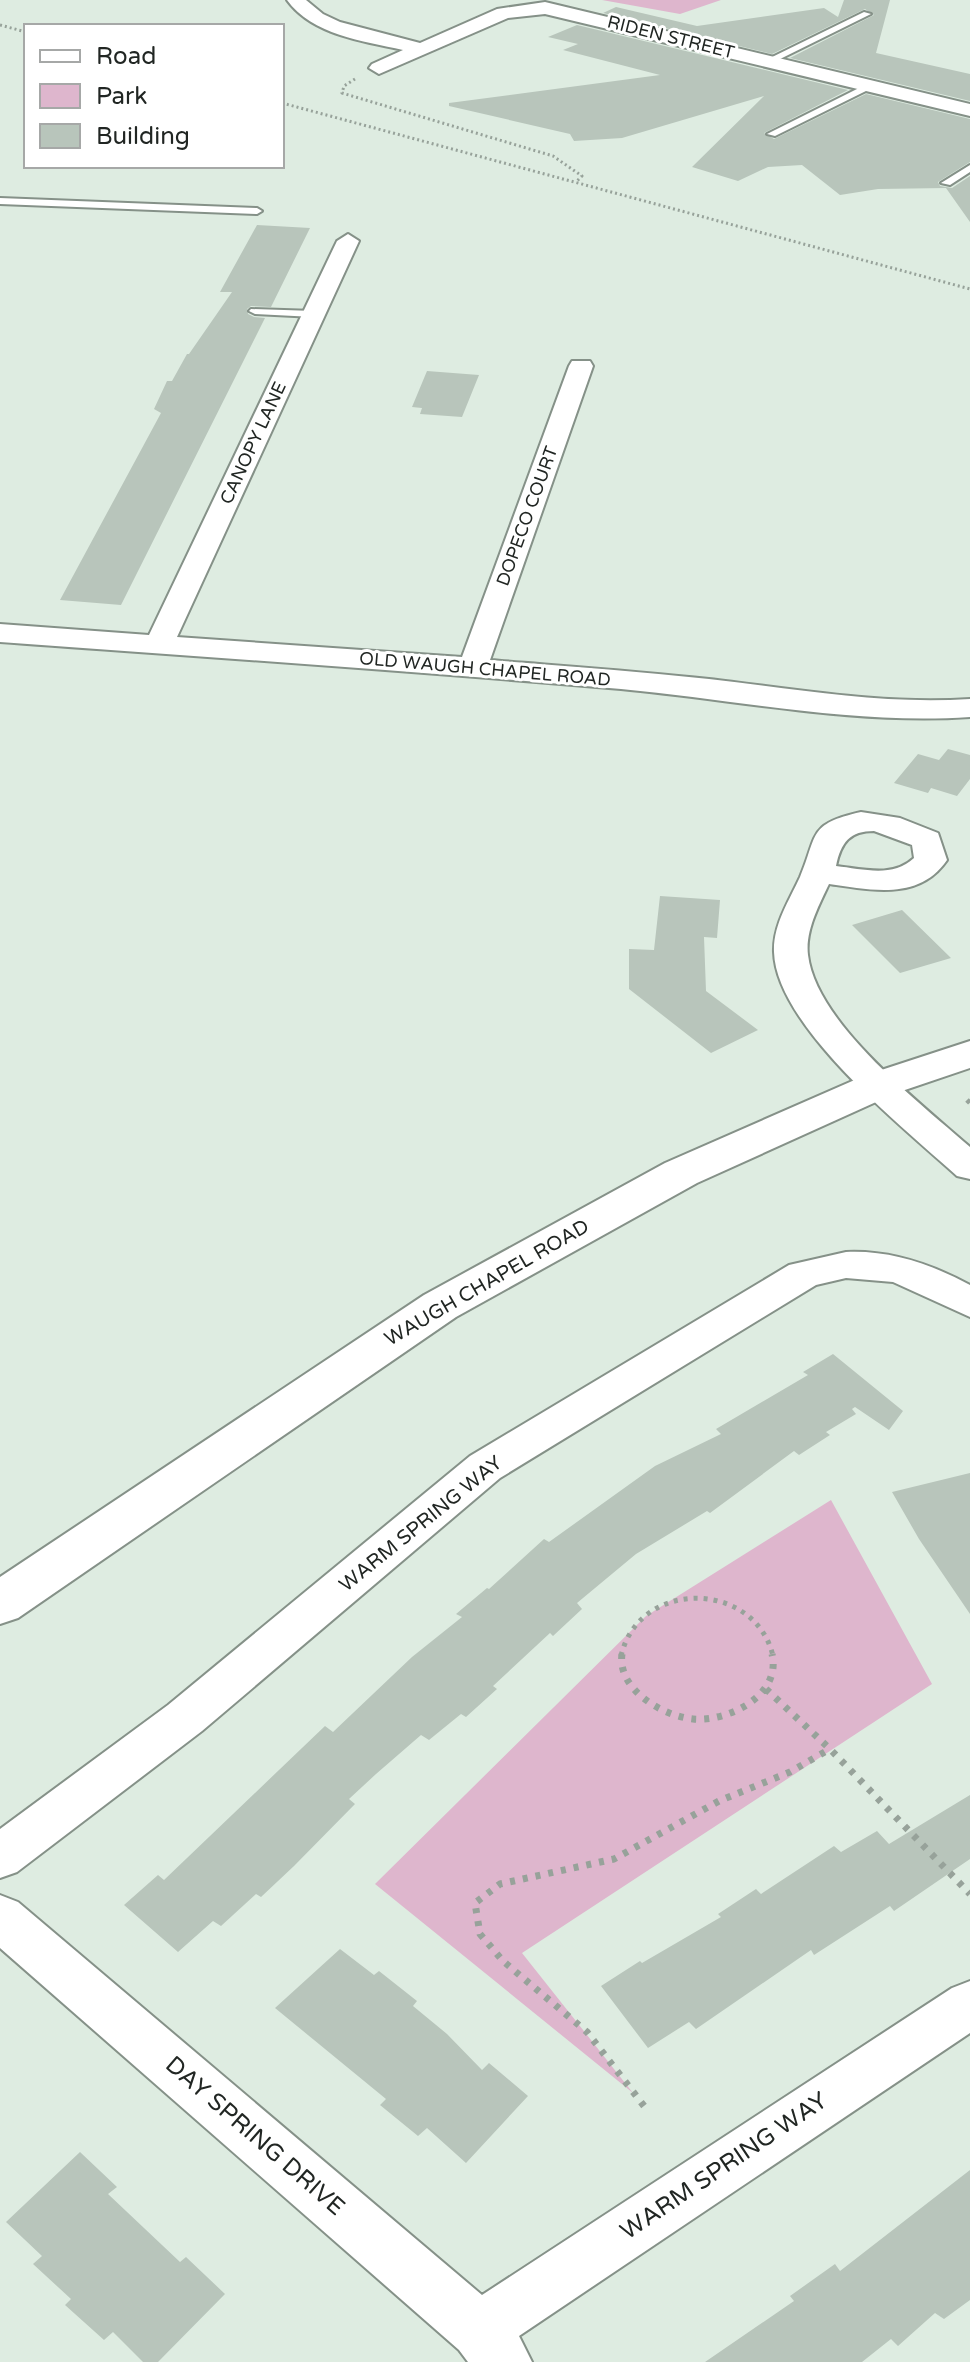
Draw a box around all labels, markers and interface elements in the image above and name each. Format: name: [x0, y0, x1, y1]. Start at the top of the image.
street label: RIDEN STREET: [605, 11, 737, 63]
legend: [24, 24, 284, 168]
text: Road: [96, 42, 156, 71]
text: Park: [96, 82, 147, 111]
text: Building: [96, 122, 190, 151]
street label: CANOPY LANE: [215, 378, 291, 508]
street label: DOPECO COURT: [491, 443, 563, 589]
street label: OLD WAUGH CHAPEL ROAD: [358, 647, 612, 691]
street label: WAUGH CHAPEL ROAD: [380, 1215, 594, 1351]
street label: WARM SPRING WAY: [335, 1451, 507, 1597]
street label: DAY SPRING DRIVE: [159, 2050, 351, 2222]
street label: WARM SPRING WAY: [615, 2086, 833, 2246]

